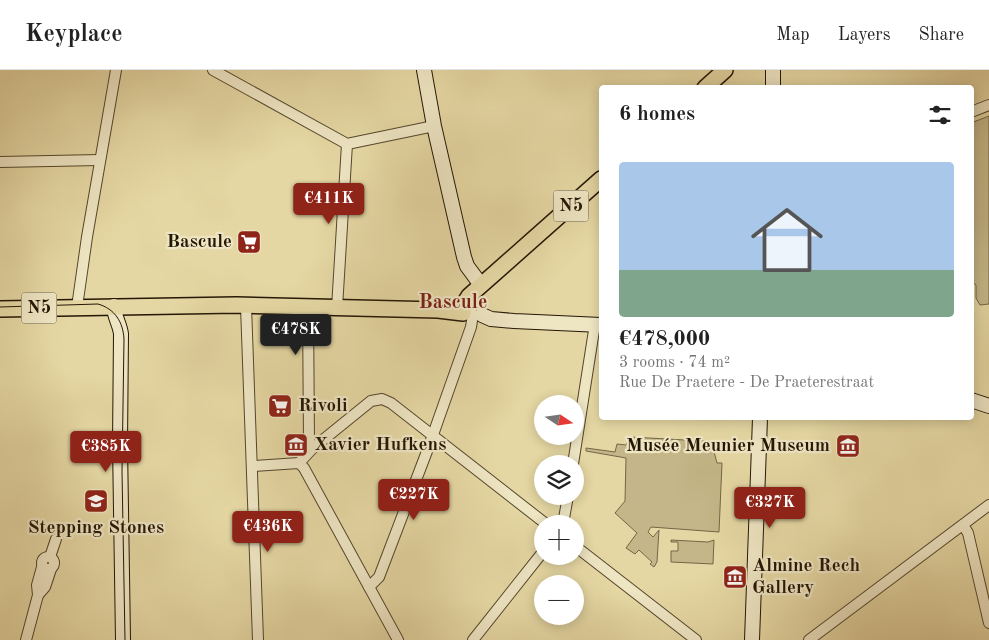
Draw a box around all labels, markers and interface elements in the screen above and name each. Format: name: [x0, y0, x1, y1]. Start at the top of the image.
text: Keyplace: [25, 23, 123, 47]
text: Map: [776, 26, 810, 44]
text: Layers: [838, 26, 890, 44]
text: Share: [918, 26, 964, 44]
icon: filters: [926, 101, 954, 129]
text: 6 homes: [619, 104, 695, 125]
pin: €411K: [294, 182, 364, 225]
road number: N5: [554, 190, 588, 222]
text: €411K: [304, 191, 354, 207]
icon: home: [742, 195, 832, 285]
supermarket icon: Bascule: [236, 229, 262, 255]
place label: Bascule: [167, 233, 232, 252]
road number: N5: [22, 292, 56, 324]
district label: Bascule: [419, 293, 487, 313]
pin: €478K: [261, 314, 331, 356]
text: €478K: [271, 322, 321, 338]
text: €478,000: [619, 329, 710, 350]
text: 3 rooms · 74 m²: [619, 355, 730, 371]
text: Rue De Praetere - De Praeterestraat: [619, 375, 874, 391]
supermarket icon: Rivoli: [267, 393, 293, 419]
north arrow: [534, 395, 584, 445]
map controls: [534, 395, 584, 625]
place label: Rivoli: [298, 397, 348, 416]
pin: €385K: [71, 430, 141, 473]
museum icon: Xavier Hufkens: [283, 432, 309, 458]
museum icon: Musée Meunier Museum: [835, 433, 861, 459]
place label: Xavier Hufkens: [314, 436, 446, 455]
place label: Musée Meunier Museum: [626, 437, 830, 456]
text: €385K: [81, 439, 131, 455]
button: layers: [534, 455, 584, 505]
pin: €227K: [379, 478, 449, 521]
pin: €327K: [735, 486, 805, 529]
text: €227K: [389, 487, 439, 503]
school or university icon: Stepping Stones: [83, 488, 109, 514]
text: €327K: [745, 495, 795, 511]
pin: €436K: [233, 510, 303, 553]
button: +: [534, 515, 584, 565]
place label: Stepping Stones: [28, 519, 164, 538]
text: €436K: [243, 519, 293, 535]
place label: Almine Rech Gallery: [752, 557, 861, 598]
museum icon: Almine Rech Gallery: [722, 564, 748, 590]
button: −: [534, 575, 584, 625]

